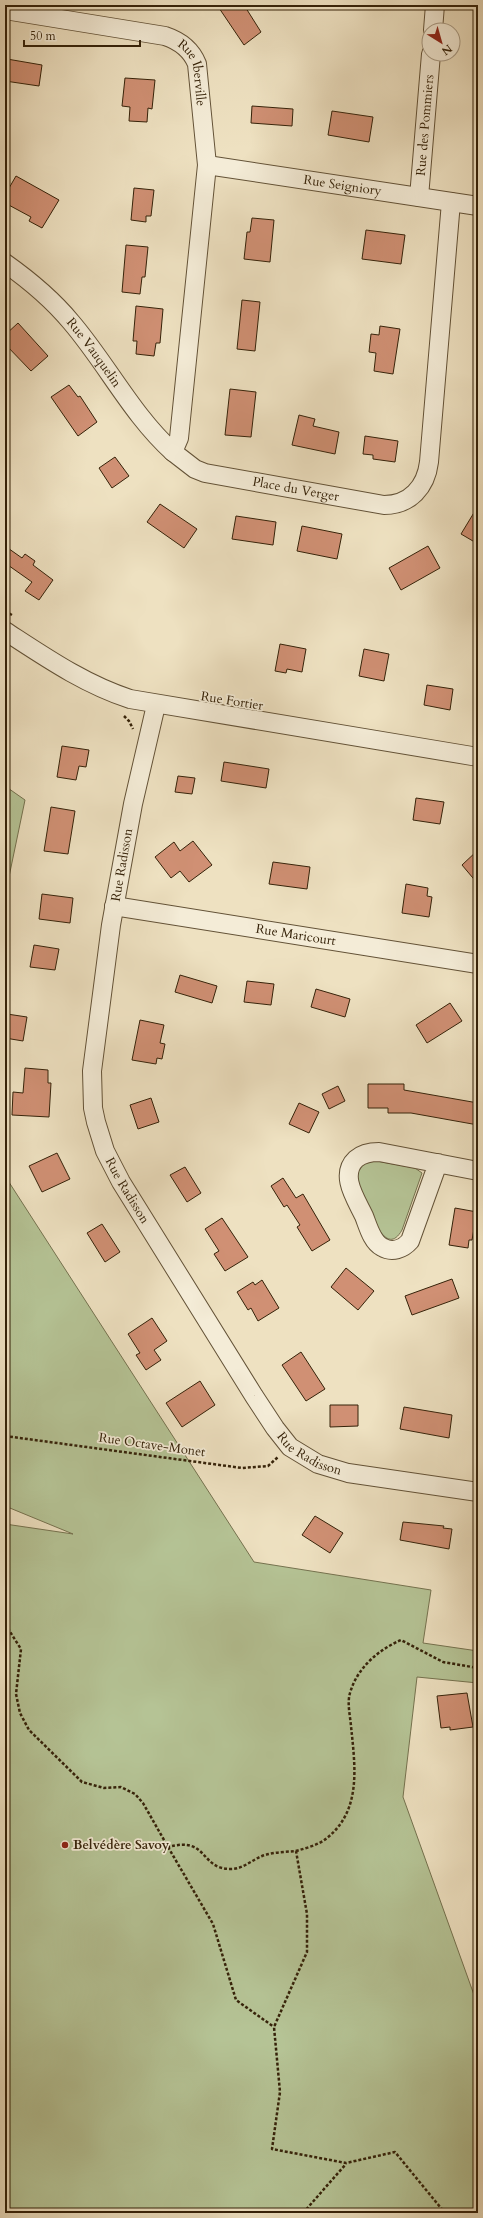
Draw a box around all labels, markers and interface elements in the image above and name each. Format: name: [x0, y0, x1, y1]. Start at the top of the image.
scale bar: [24, 22, 140, 48]
north arrow: [421, 22, 461, 62]
text: 50 m: [30, 28, 57, 44]
street label: Rue Iberville: [174, 35, 210, 107]
text: N: [438, 41, 455, 59]
street label: Rue des Pommiers: [412, 74, 438, 177]
street label: Rue Seigniory: [302, 171, 383, 200]
street label: Rue Vauquelin: [62, 314, 126, 392]
street label: Place du Verger: [251, 473, 341, 506]
street label: Rue Fortier: [199, 687, 265, 715]
street label: Rue Radisson: [107, 826, 137, 903]
street label: Rue Maricourt: [254, 920, 337, 950]
street label: Rue Radisson: [101, 1154, 154, 1228]
street label: Rue Radisson: [273, 1428, 344, 1480]
street label: Rue Octave-Monet: [98, 1429, 206, 1461]
place label: Belvédère Savoy: [73, 1836, 170, 1854]
marker: Belvédère Savoy: [60, 1840, 70, 1850]

